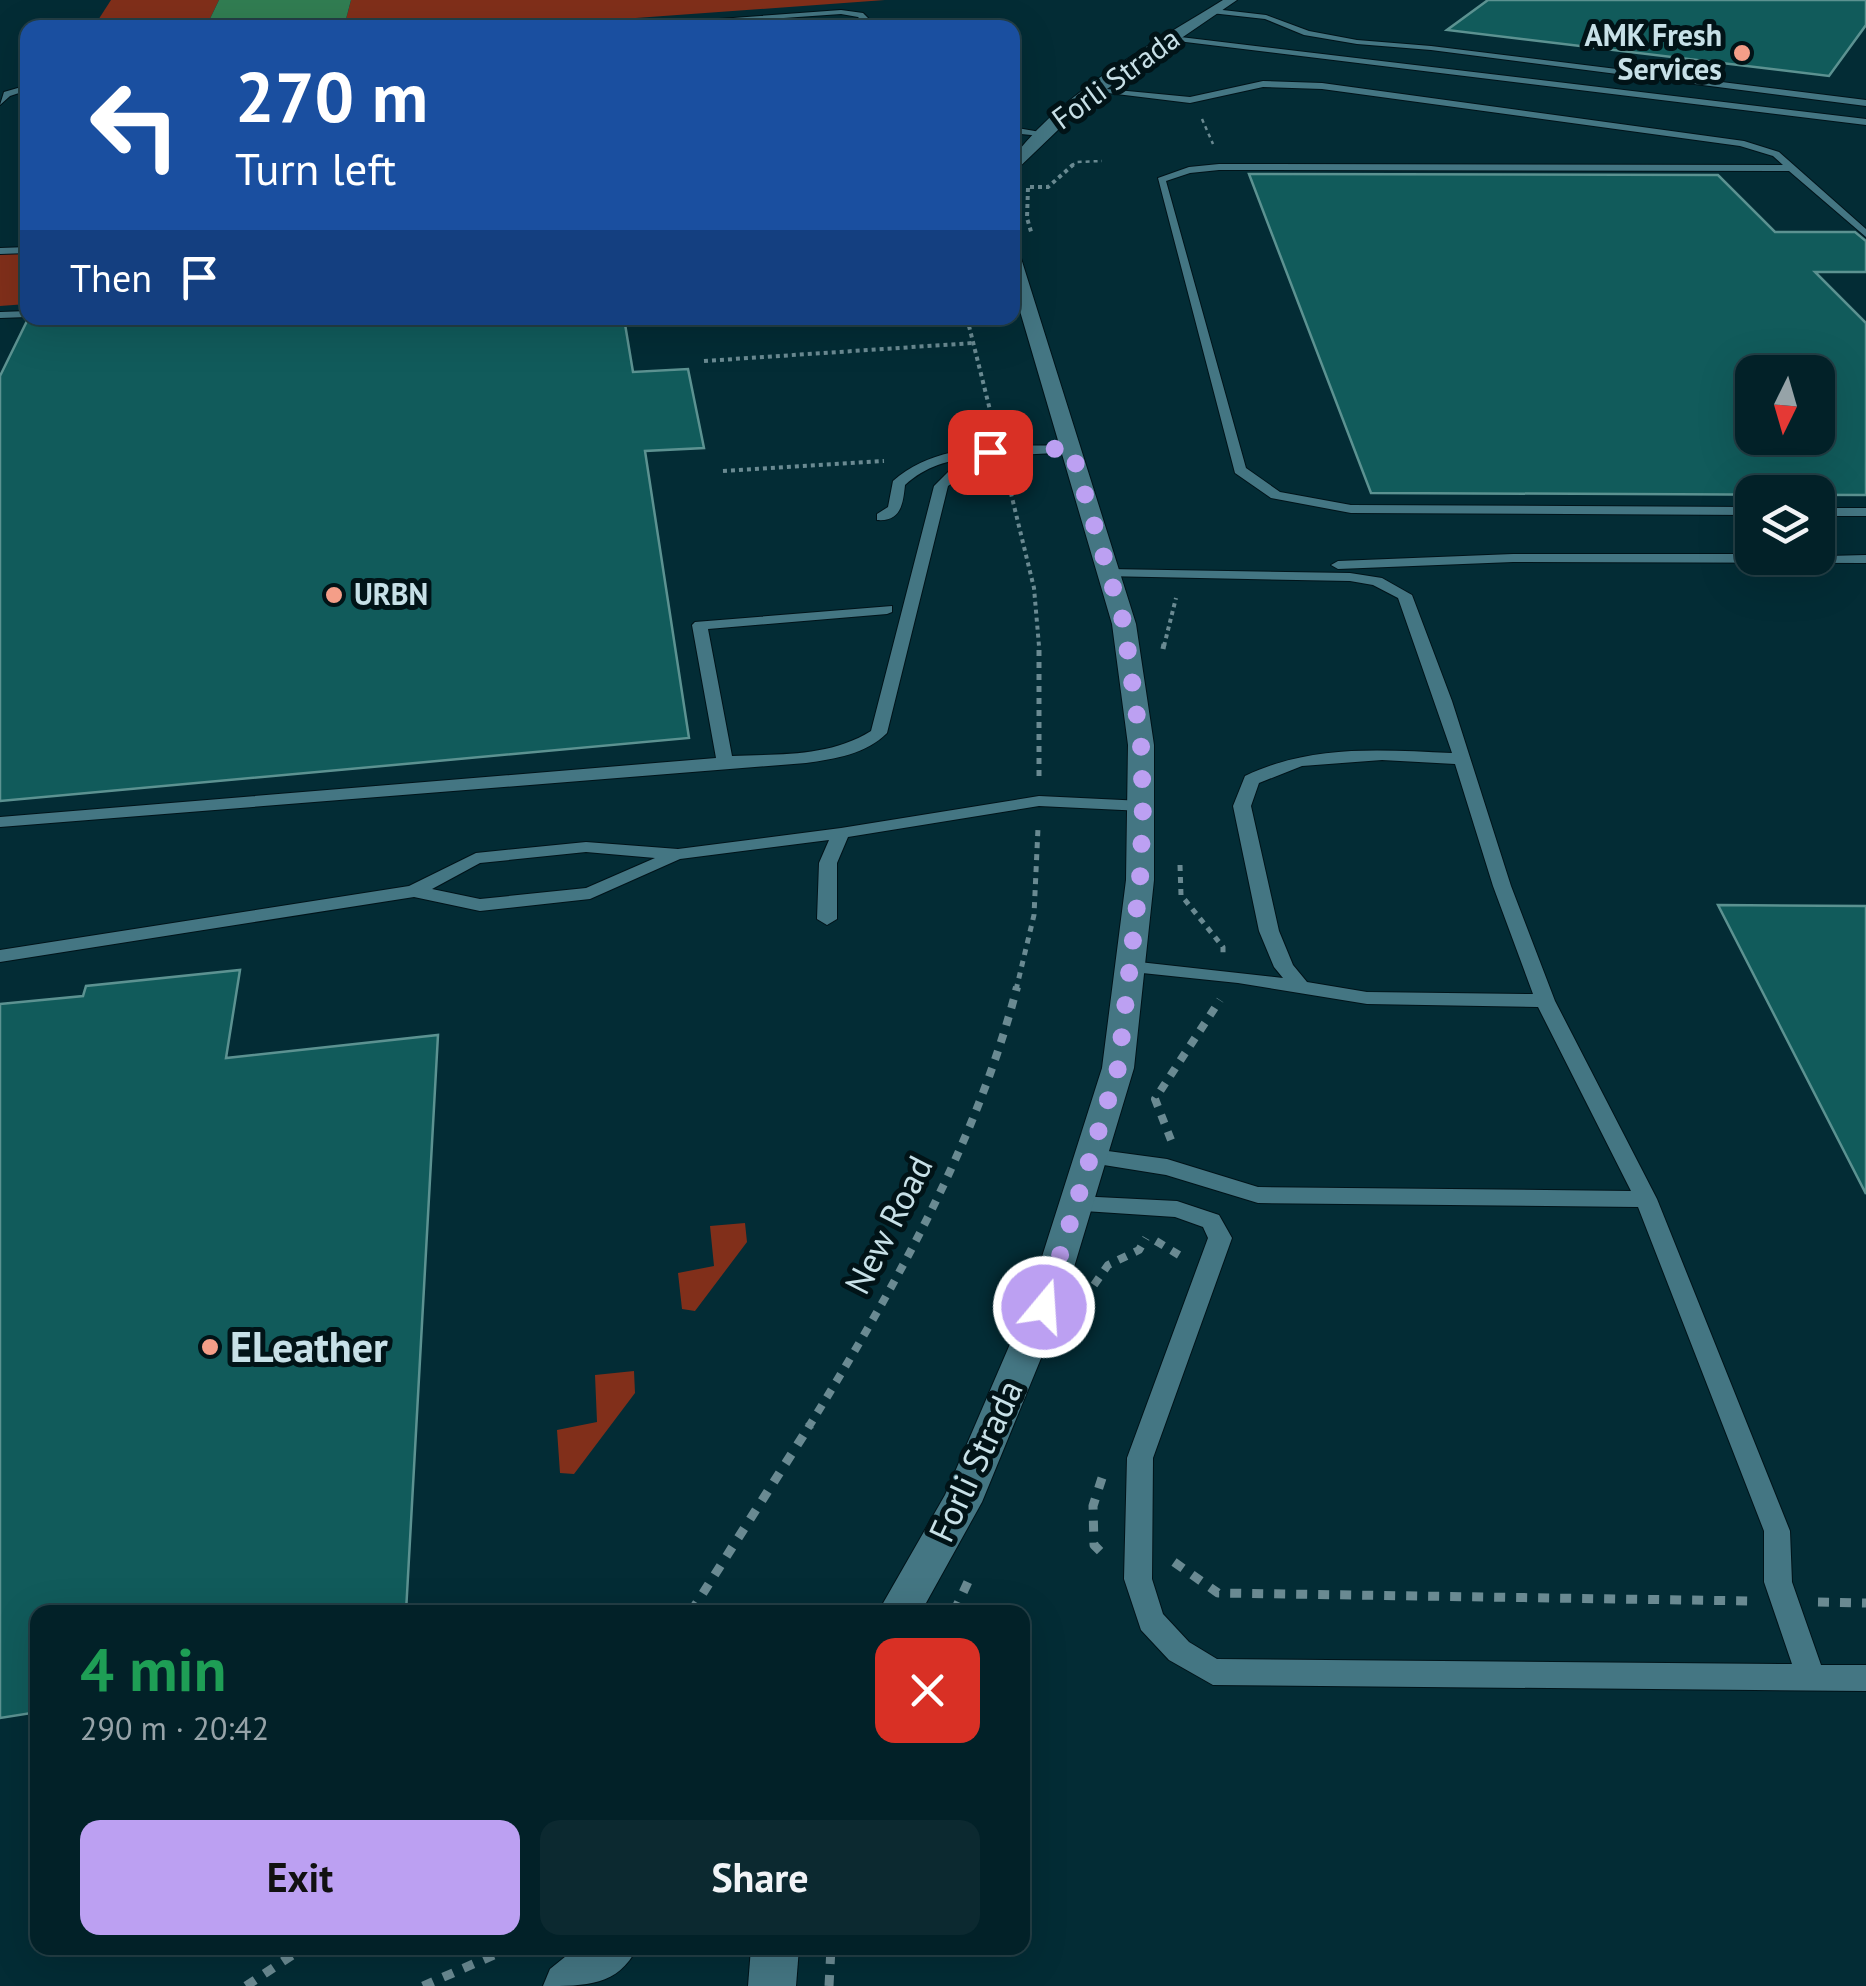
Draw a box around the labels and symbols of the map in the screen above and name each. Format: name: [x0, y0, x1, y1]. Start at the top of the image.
place label: AMK Fresh Services: [1585, 15, 1722, 88]
street label: Forli Strada: [1043, 18, 1187, 137]
marker: AMK Fresh Services: [1731, 42, 1753, 64]
north arrow: [1735, 355, 1835, 455]
pin: [948, 410, 1033, 495]
place label: URBN: [354, 574, 428, 613]
marker: URBN: [323, 584, 345, 606]
street label: New Road: [834, 1148, 942, 1301]
position arrow: [992, 1255, 1096, 1359]
place label: ELeather: [230, 1319, 388, 1374]
marker: ELeather: [199, 1336, 221, 1358]
street label: Forli Strada: [918, 1372, 1033, 1549]

